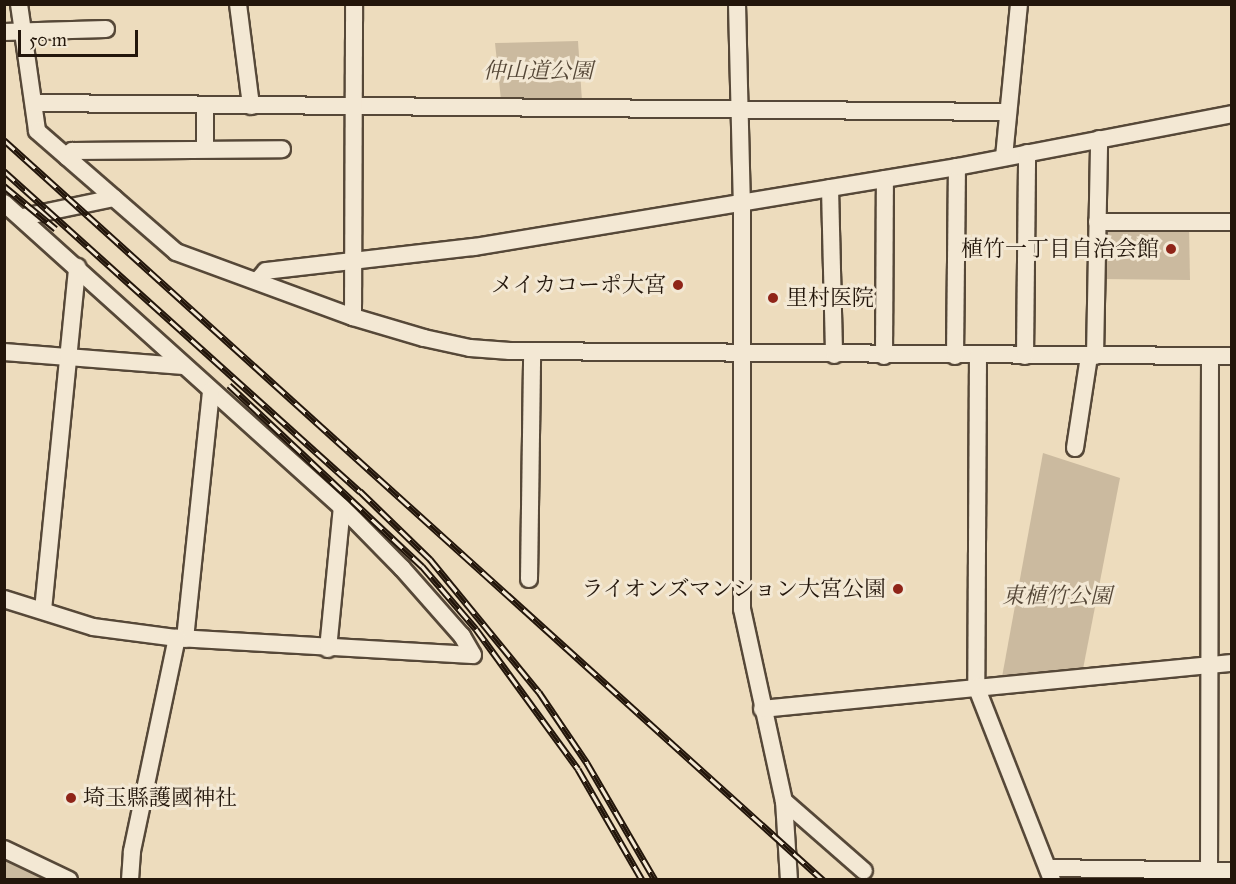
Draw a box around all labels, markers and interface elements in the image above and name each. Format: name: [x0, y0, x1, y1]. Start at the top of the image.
scale bar: [21, 18, 141, 56]
text: 50 m: [29, 29, 67, 51]
park label: 仲山道公園: [483, 58, 593, 84]
place label: 植竹一丁目自治会館: [961, 236, 1159, 262]
marker: 植竹一丁目自治会館: [1164, 242, 1178, 256]
place label: メイカコーポ大宮: [490, 272, 666, 298]
marker: メイカコーポ大宮: [671, 278, 685, 292]
place label: 里村医院: [786, 285, 874, 311]
marker: 里村医院: [764, 289, 782, 307]
place label: ライオンズマンション大宮公園: [578, 576, 886, 602]
marker: ライオンズマンション大宮公園: [891, 582, 905, 596]
park label: 東植竹公園: [1002, 583, 1112, 609]
place label: 埼玉縣護國神社: [83, 785, 237, 811]
marker: 埼玉縣護國神社: [64, 791, 78, 805]

